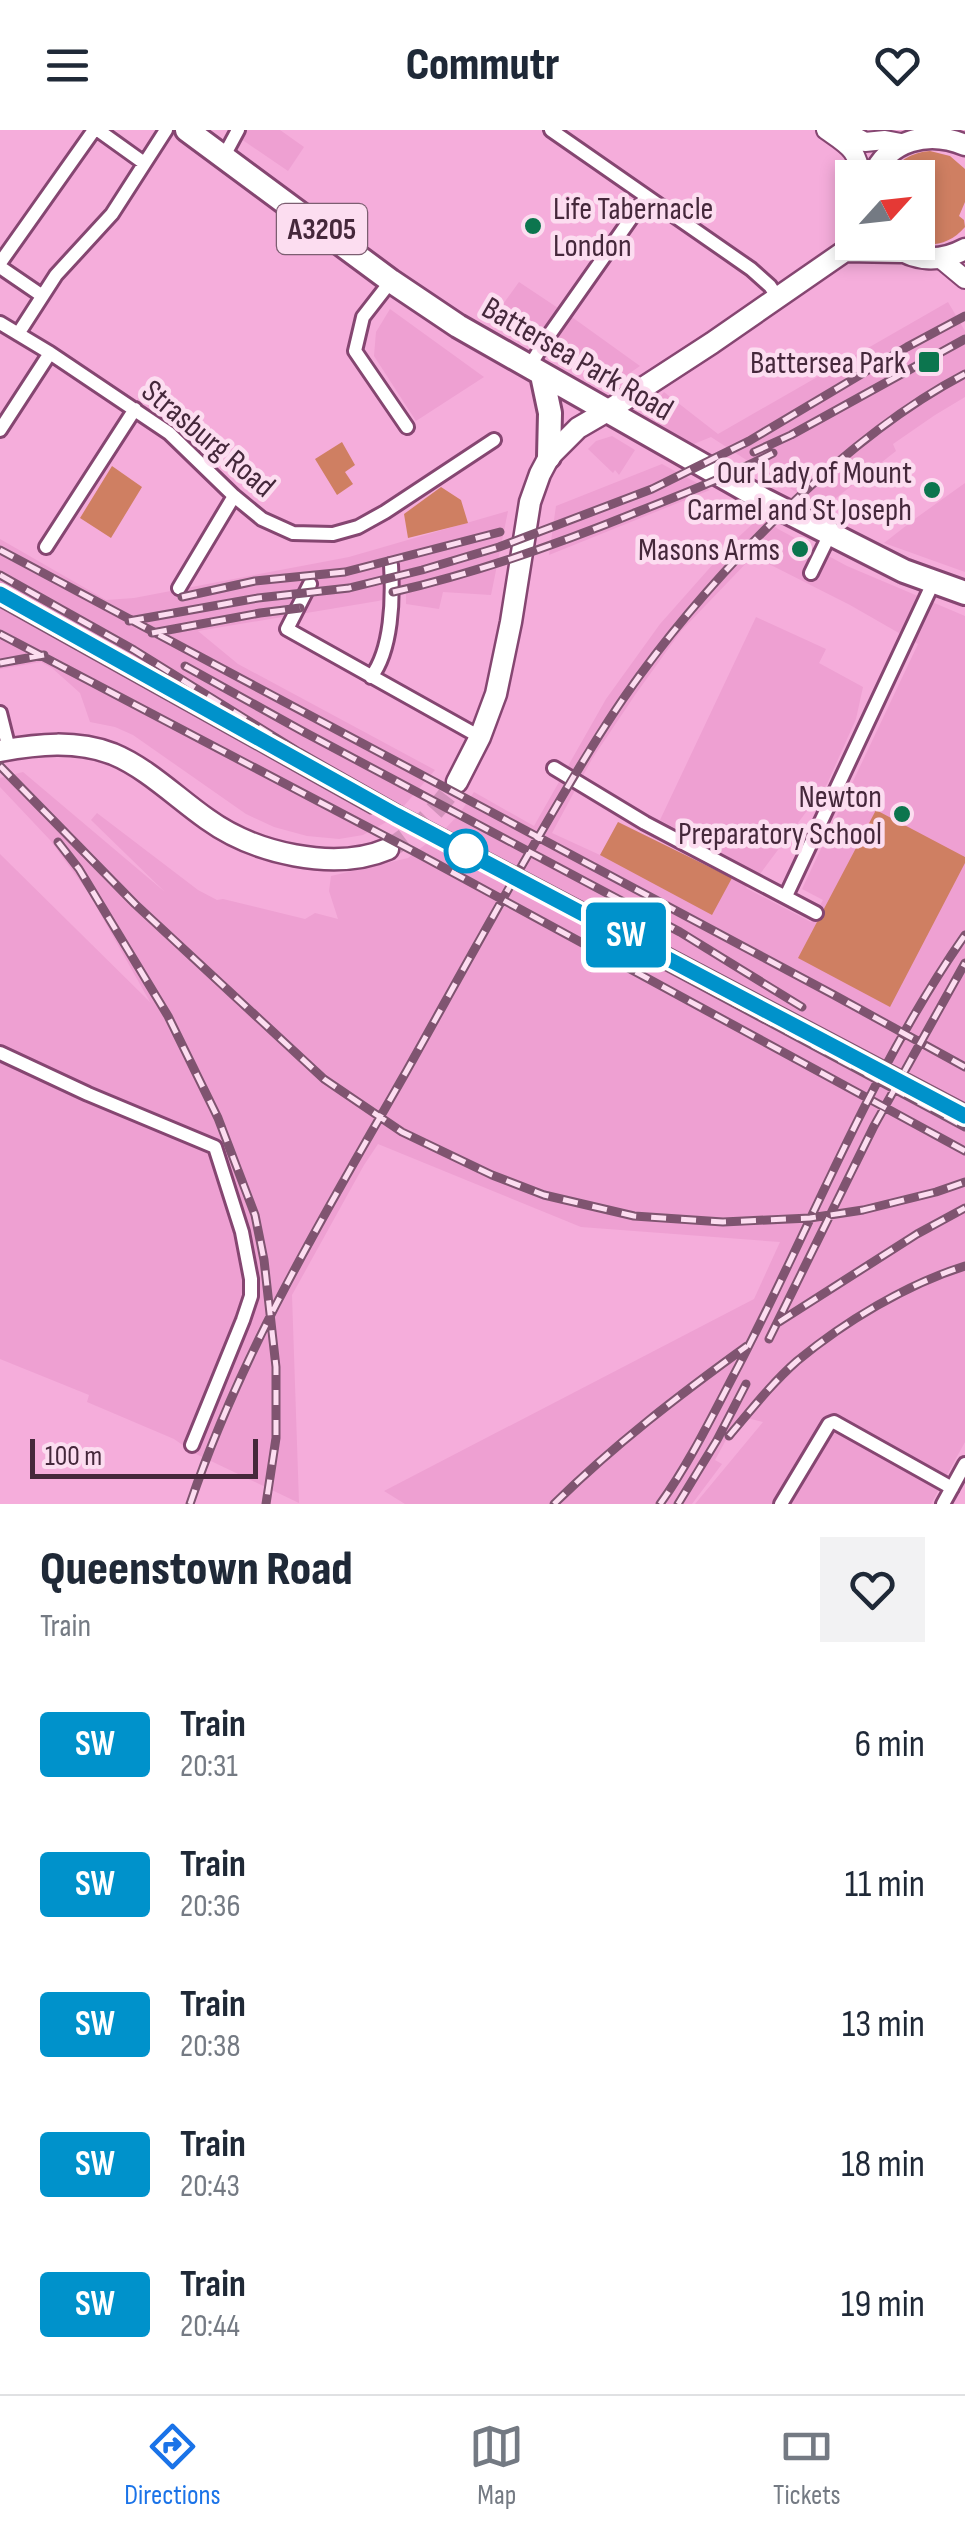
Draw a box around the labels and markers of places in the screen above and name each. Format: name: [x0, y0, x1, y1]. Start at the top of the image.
place label: Life Tabernacle London: [553, 190, 713, 266]
marker: Life Tabernacle London: [522, 215, 544, 237]
place label: Battersea Park: [750, 344, 906, 383]
marker: Battersea Park: [916, 349, 942, 375]
place label: Our Lady of Mount Carmel and St Joseph: [687, 454, 912, 530]
marker: Our Lady of Mount Carmel and St Joseph: [921, 479, 943, 501]
place label: Masons Arms: [638, 531, 780, 570]
marker: Masons Arms: [789, 538, 811, 560]
place label: Newton Preparatory School: [678, 778, 882, 854]
marker: Newton Preparatory School: [891, 803, 913, 825]
unlabelled marker: [445, 830, 487, 872]

